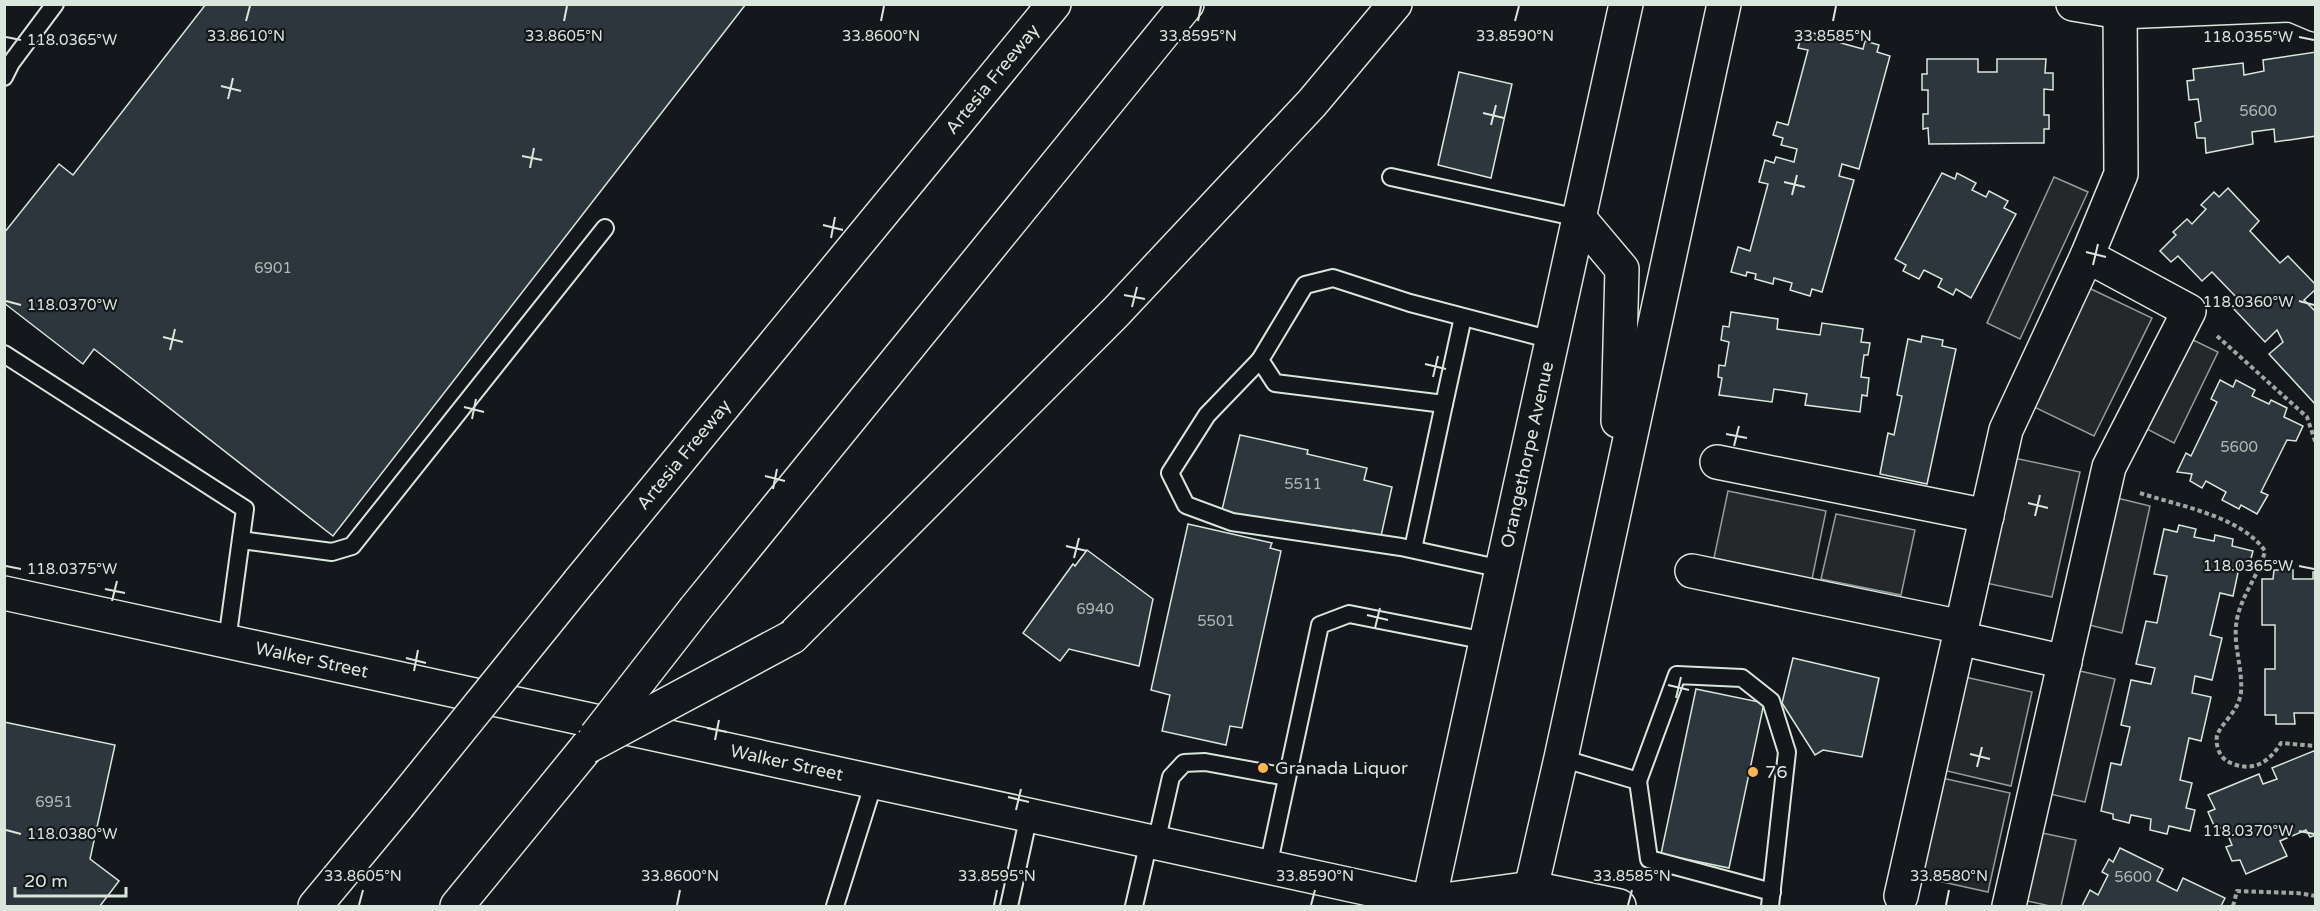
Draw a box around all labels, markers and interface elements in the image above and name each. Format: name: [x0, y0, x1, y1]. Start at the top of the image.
street label: Artesia Freeway: [941, 19, 1044, 139]
text: 33.8610°N: [207, 27, 285, 45]
text: 33.8605°N: [525, 27, 603, 45]
text: 33.8600°N: [842, 27, 920, 45]
text: 33.8595°N: [1159, 27, 1237, 45]
text: 33.8590°N: [1476, 27, 1554, 45]
text: 33.8585°N: [1794, 27, 1872, 45]
text: 118.0355°W: [2203, 28, 2293, 46]
text: 118.0365°W: [27, 31, 117, 49]
house number: 5600: [2239, 102, 2277, 120]
house number: 6901: [254, 259, 292, 277]
text: 118.0360°W: [2203, 293, 2293, 311]
text: 118.0370°W: [27, 296, 117, 314]
street label: Orangethorpe Avenue: [1496, 359, 1558, 550]
street label: Artesia Freeway: [632, 395, 736, 514]
house number: 5600: [2220, 438, 2258, 456]
house number: 5511: [1284, 475, 1322, 493]
text: 118.0365°W: [2203, 557, 2293, 575]
text: 118.0375°W: [27, 560, 117, 578]
house number: 6940: [1076, 600, 1114, 618]
house number: 5501: [1197, 612, 1235, 630]
street label: Walker Street: [253, 637, 371, 683]
street label: Walker Street: [728, 740, 845, 786]
place label: Granada Liquor: [1275, 757, 1408, 779]
marker: Granada Liquor: [1256, 761, 1270, 775]
place label: 76: [1765, 761, 1788, 783]
marker: 76: [1746, 765, 1760, 779]
house number: 6951: [35, 793, 73, 811]
text: 118.0370°W: [2203, 822, 2293, 840]
text: 118.0380°W: [27, 825, 117, 843]
scale bar: [15, 860, 126, 898]
text: 33.8605°N: [324, 867, 402, 885]
text: 33.8600°N: [641, 867, 719, 885]
text: 33.8595°N: [958, 867, 1036, 885]
text: 33.8590°N: [1276, 867, 1354, 885]
text: 33.8585°N: [1593, 867, 1671, 885]
text: 33.8580°N: [1910, 867, 1988, 885]
house number: 5600: [2114, 868, 2152, 886]
text: 20 m: [24, 870, 68, 892]

